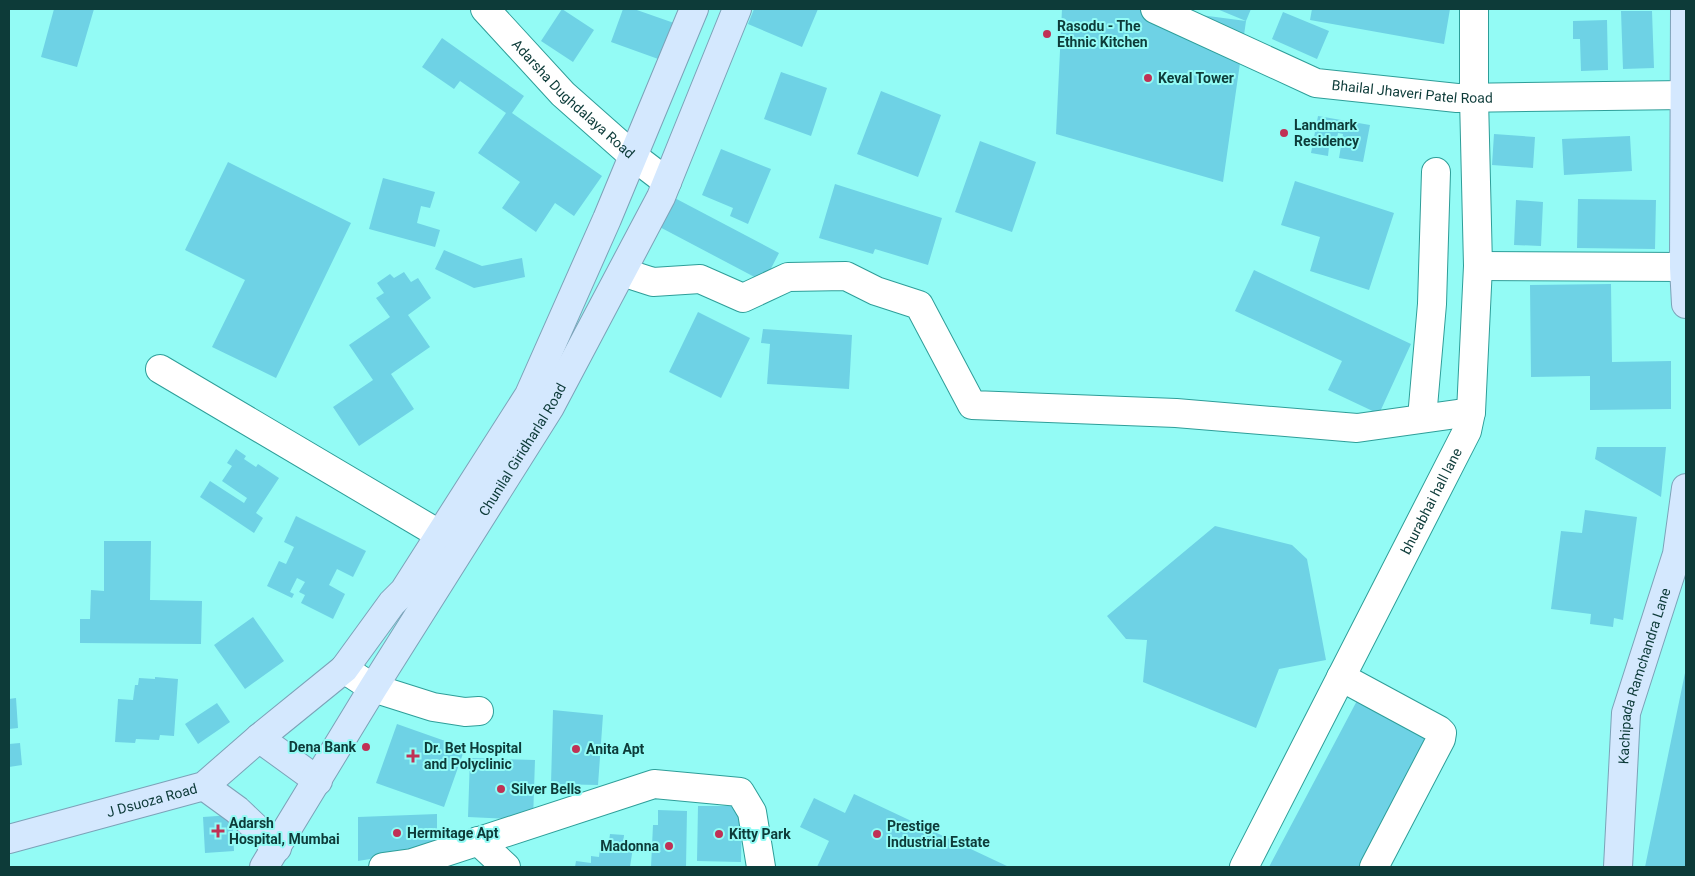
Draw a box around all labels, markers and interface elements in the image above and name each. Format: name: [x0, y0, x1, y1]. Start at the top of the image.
place label: Rasodu - The Ethnic Kitchen: [1057, 18, 1148, 50]
marker: Rasodu - The Ethnic Kitchen: [1041, 28, 1053, 40]
street label: Adarsha Dughdalaya Road: [509, 36, 638, 161]
place label: Keval Tower: [1158, 70, 1234, 86]
marker: Keval Tower: [1142, 72, 1154, 84]
street label: Bhailal Jhaveri Patel Road: [1331, 77, 1493, 106]
place label: Landmark Residency: [1294, 117, 1360, 149]
marker: Landmark Residency: [1278, 127, 1290, 139]
street label: Chunilal Giridharlal Road: [475, 381, 569, 519]
street label: bhurabhai hall lane: [1397, 445, 1465, 557]
street label: Kachipada Ramchandra Lane: [1615, 586, 1674, 765]
place label: Dena Bank: [289, 739, 357, 755]
place label: Dr. Bet Hospital and Polyclinic: [424, 740, 522, 772]
marker: Dena Bank: [360, 741, 372, 753]
place label: Anita Apt: [586, 741, 645, 757]
marker: Anita Apt: [570, 743, 582, 755]
marker: Dr. Bet Hospital and Polyclinic: [406, 749, 420, 763]
street label: J Dsuoza Road: [105, 780, 199, 820]
place label: Silver Bells: [511, 781, 581, 797]
marker: Silver Bells: [495, 783, 507, 795]
place label: Adarsh Hospital, Mumbai: [229, 815, 340, 847]
place label: Prestige Industrial Estate: [887, 818, 990, 850]
marker: Adarsh Hospital, Mumbai: [211, 824, 225, 838]
place label: Hermitage Apt: [407, 825, 499, 841]
place label: Kitty Park: [729, 826, 791, 842]
marker: Hermitage Apt: [391, 827, 403, 839]
marker: Kitty Park: [713, 828, 725, 840]
marker: Prestige Industrial Estate: [871, 828, 883, 840]
place label: Madonna: [600, 838, 659, 854]
marker: Madonna: [663, 840, 675, 852]

